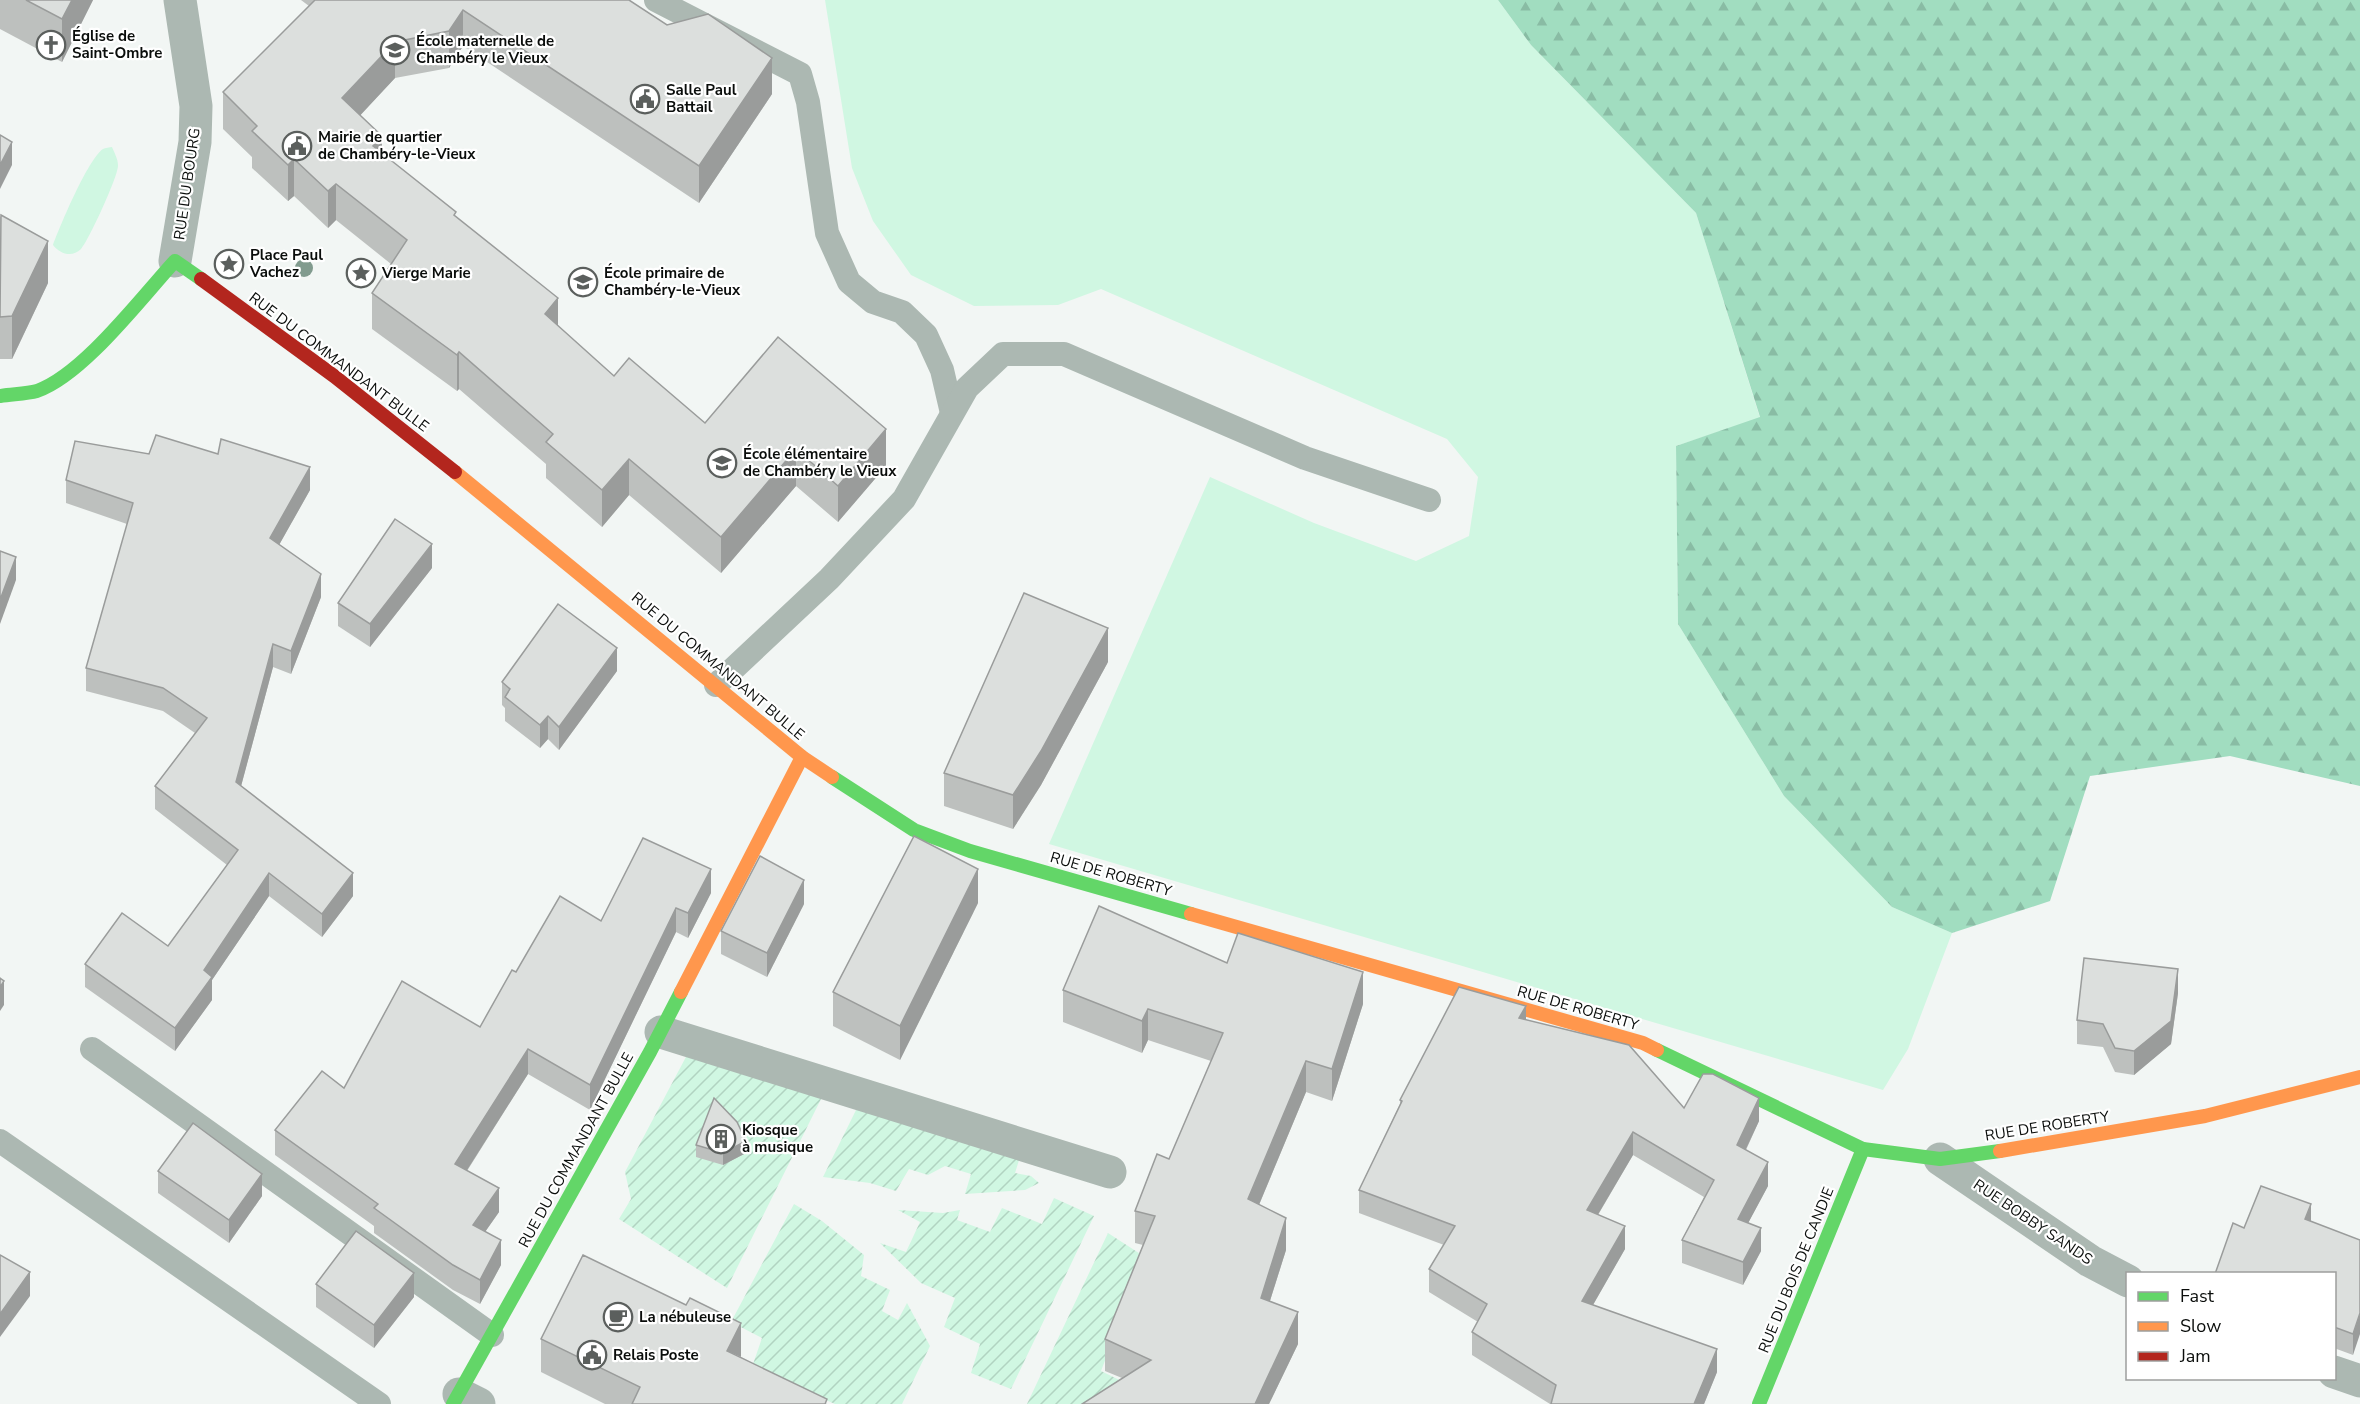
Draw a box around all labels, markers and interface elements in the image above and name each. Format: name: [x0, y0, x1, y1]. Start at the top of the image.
place label: Église de Saint-Ombre: [72, 26, 162, 63]
church icon: Église de Saint-Ombre: [35, 29, 67, 61]
place label: École maternelle de Chambéry le Vieux: [416, 31, 554, 68]
school or university icon: École maternelle de Chambéry le Vieux: [379, 34, 411, 66]
place label: Salle Paul Battail: [666, 80, 737, 117]
public building icon: Salle Paul Battail: [629, 83, 661, 115]
street label: RUE DU BOURG: [169, 127, 205, 241]
place label: Mairie de quartier de Chambéry-le-Vieux: [318, 127, 476, 164]
public building icon: Mairie de quartier de Chambéry-le-Vieux: [281, 130, 313, 162]
place label: Place Paul Vachez: [249, 245, 323, 282]
place icon: Place Paul Vachez: [213, 248, 245, 280]
place icon: Vierge Marie: [345, 257, 377, 289]
place label: Vierge Marie: [381, 263, 471, 283]
place label: École primaire de Chambéry-le-Vieux: [604, 263, 741, 300]
school or university icon: École primaire de Chambéry-le-Vieux: [567, 266, 599, 298]
street label: RUE DU COMMANDANT BULLE: [245, 288, 433, 436]
place label: École élémentaire de Chambéry le Vieux: [743, 444, 897, 481]
school or university icon: École élémentaire de Chambéry le Vieux: [706, 447, 738, 479]
street label: RUE DU COMMANDANT BULLE: [627, 588, 809, 744]
street label: RUE DE ROBERTY: [1048, 847, 1175, 901]
street label: RUE DE ROBERTY: [1515, 981, 1642, 1035]
street label: RUE DU COMMANDANT BULLE: [514, 1049, 638, 1251]
street label: RUE DE ROBERTY: [1983, 1106, 2112, 1146]
place label: Kiosque à musique: [742, 1120, 813, 1157]
building icon: Kiosque à musique: [705, 1123, 737, 1155]
street label: RUE BOBBY SANDS: [1970, 1175, 2096, 1269]
street label: RUE DU BOIS DE CANDIE: [1754, 1184, 1838, 1356]
legend: [2126, 1272, 2336, 1380]
text: Fast: [2180, 1284, 2215, 1308]
cafe icon: La nébuleuse: [602, 1301, 634, 1333]
place label: La nébuleuse: [639, 1307, 731, 1327]
text: Slow: [2180, 1314, 2221, 1338]
public building icon: Relais Poste: [576, 1339, 608, 1371]
text: Jam: [2179, 1344, 2211, 1368]
place label: Relais Poste: [613, 1345, 699, 1365]

